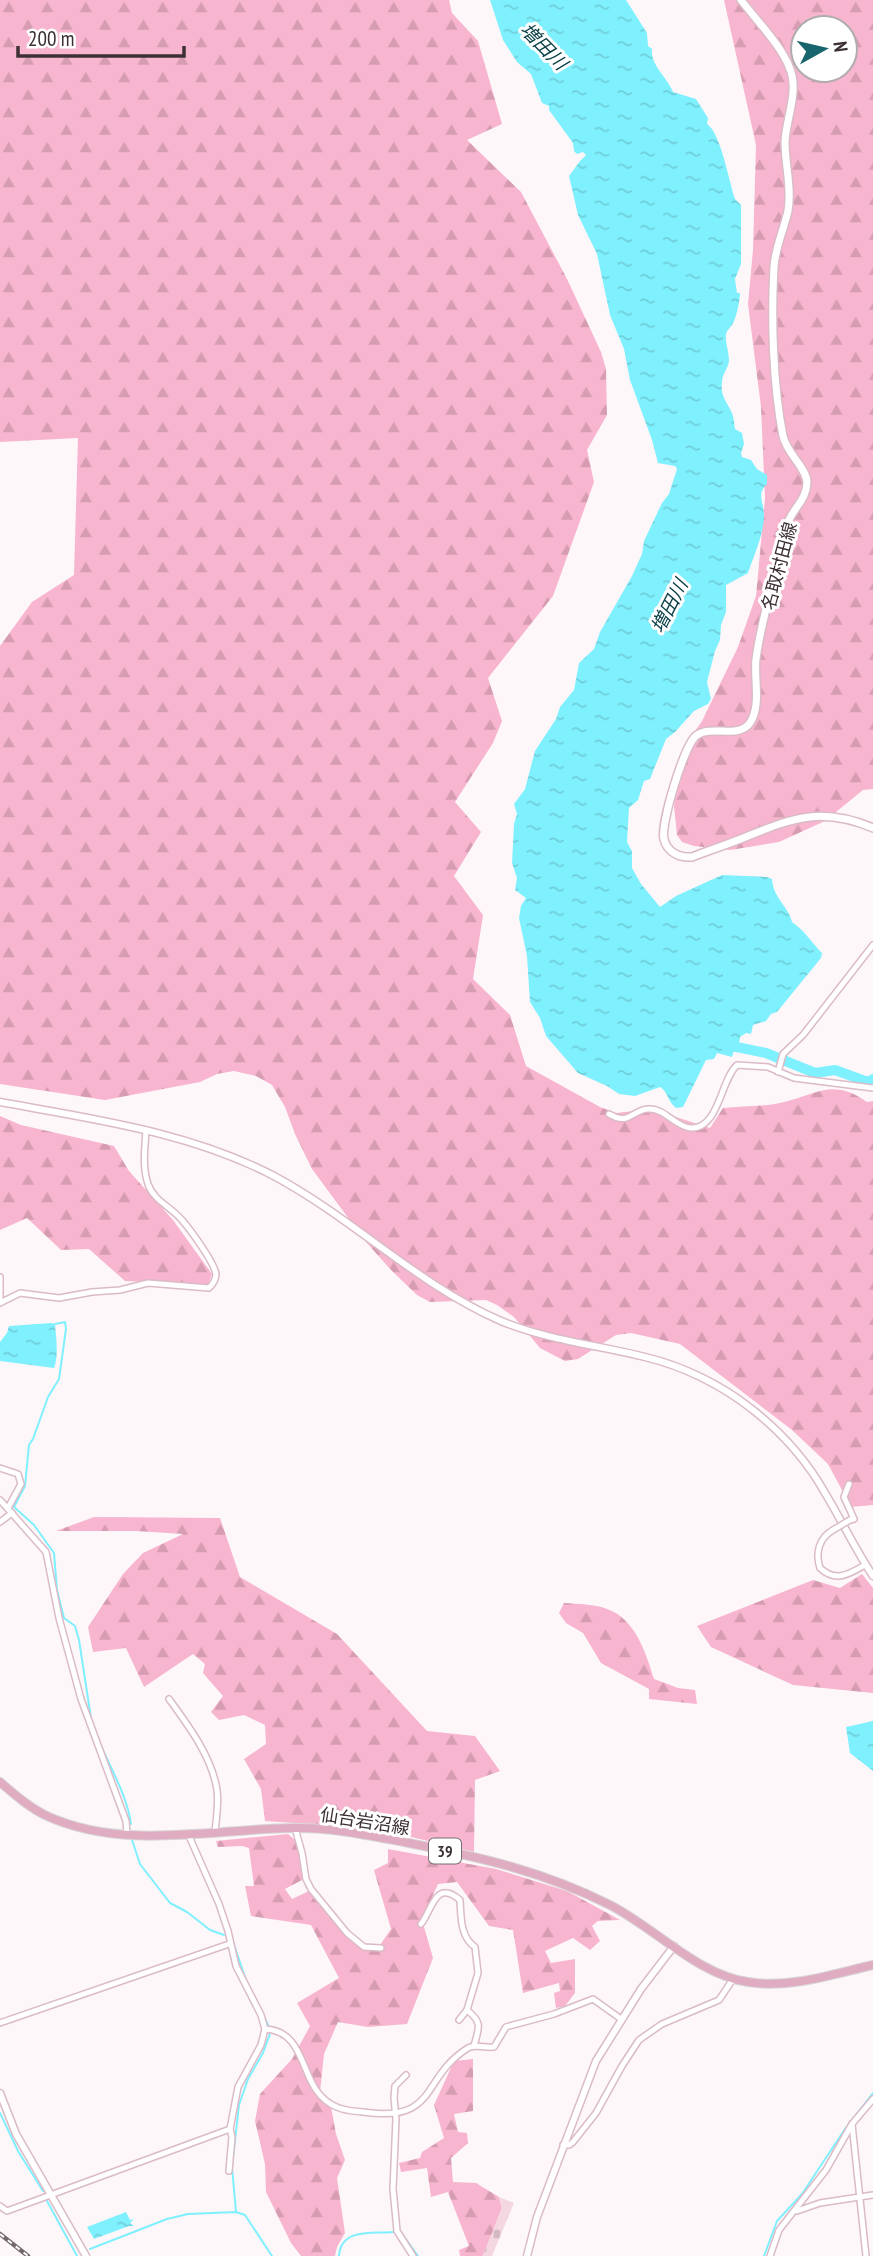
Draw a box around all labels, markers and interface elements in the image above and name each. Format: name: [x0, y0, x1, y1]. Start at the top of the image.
scale bar: [18, 14, 184, 58]
north arrow: [789, 14, 859, 84]
water label: 増田川: [515, 17, 574, 76]
text: 200 m: [28, 25, 74, 52]
text: N: [828, 40, 853, 53]
street label: 名取村田線: [756, 520, 802, 612]
water label: 増田川: [645, 573, 694, 637]
street label: 仙台岩沼線: [319, 1803, 411, 1839]
road number: 39: [429, 1839, 461, 1864]

